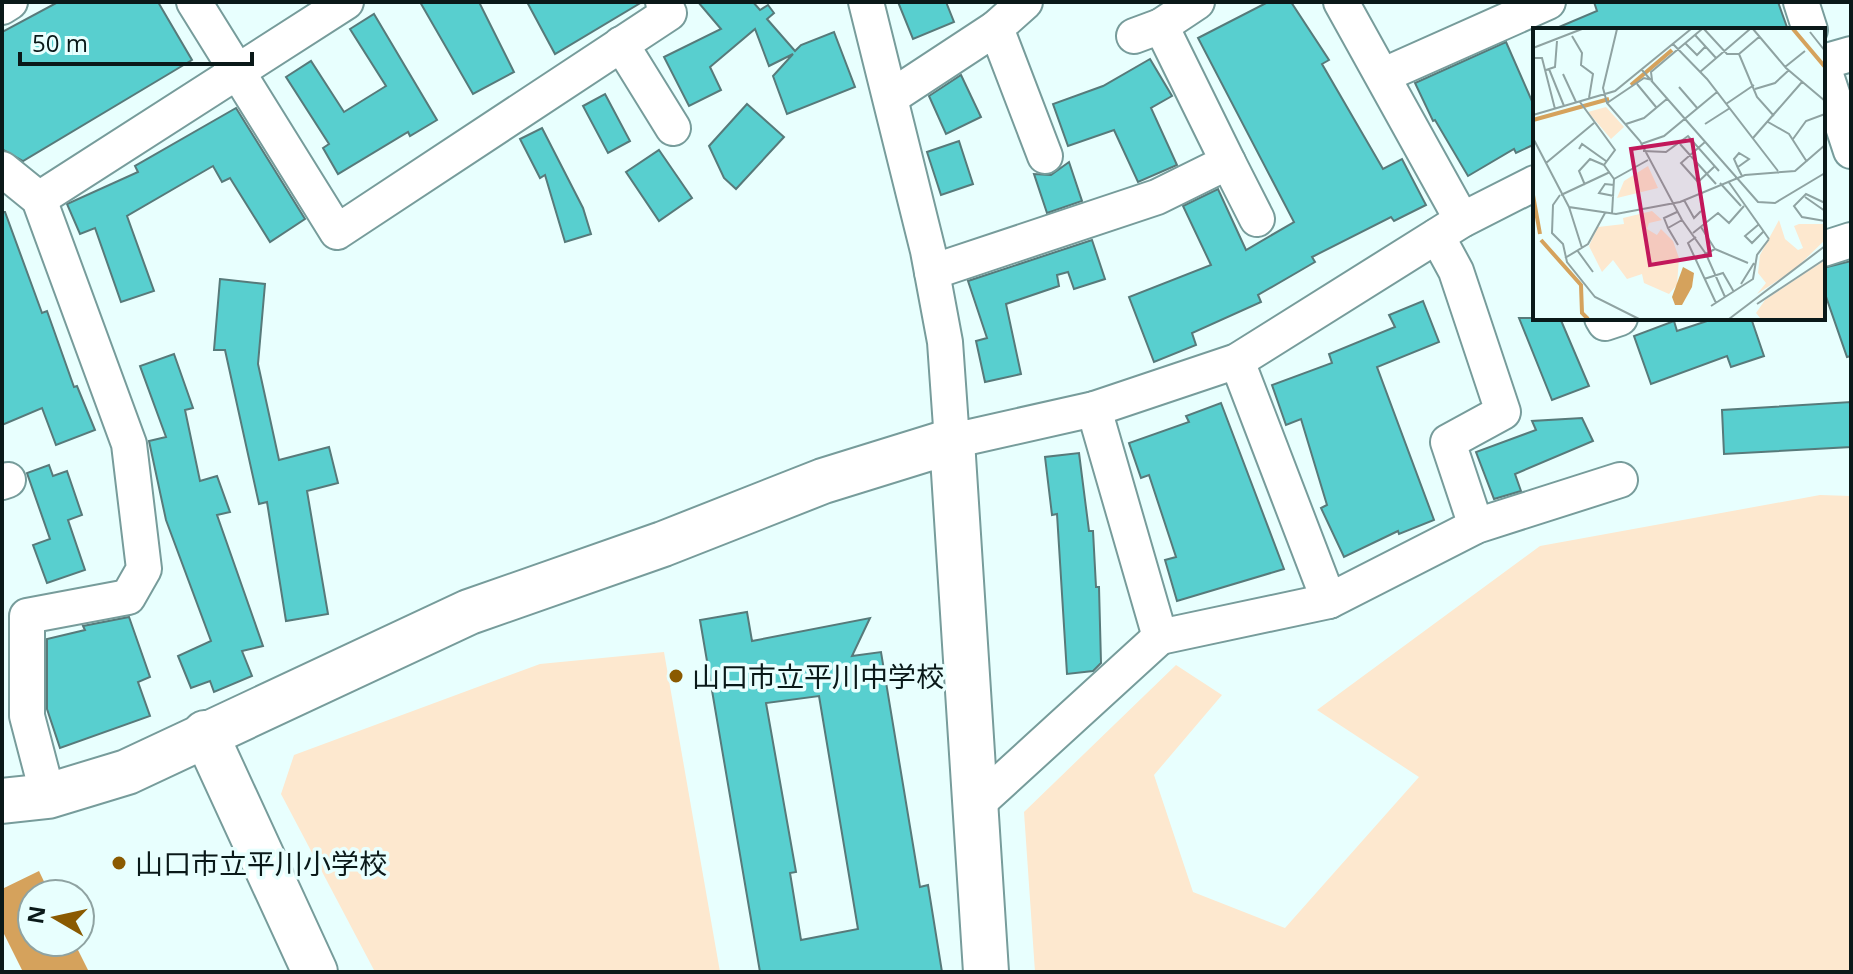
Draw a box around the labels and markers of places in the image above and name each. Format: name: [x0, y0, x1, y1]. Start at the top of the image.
place label: 山口市立平川中学校: [692, 657, 944, 695]
marker: 山口市立平川中学校: [667, 667, 685, 685]
place label: 山口市立平川小学校: [135, 844, 387, 882]
marker: 山口市立平川小学校: [110, 854, 128, 872]

